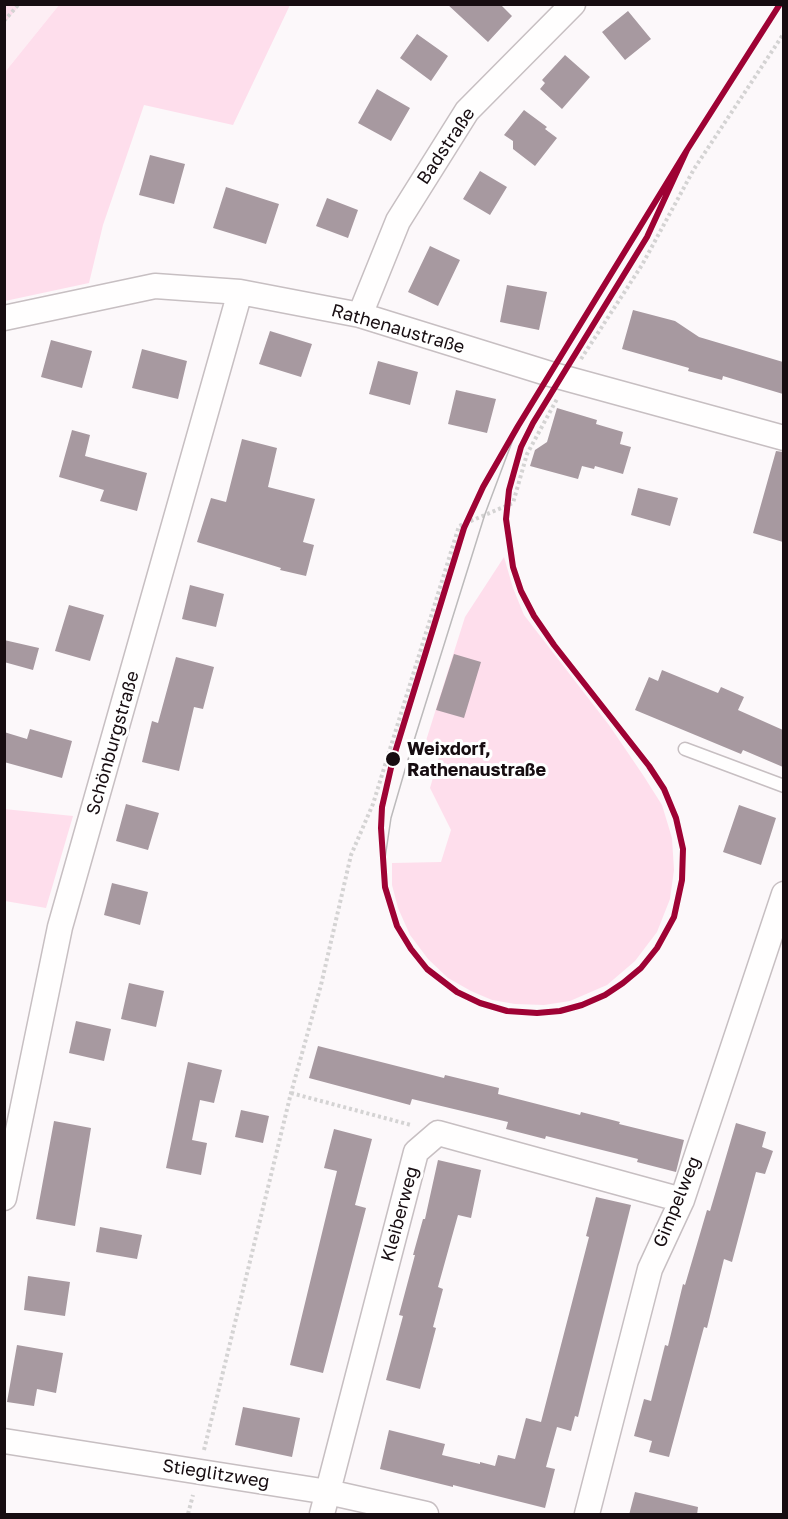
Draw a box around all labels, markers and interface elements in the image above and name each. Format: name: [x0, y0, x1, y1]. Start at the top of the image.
street label: Badstraße: [412, 104, 480, 188]
street label: Rathenaustraße: [329, 300, 467, 358]
street label: Schönburgstraße: [82, 669, 144, 817]
place label: Weixdorf, Rathenaustraße: [407, 738, 546, 780]
marker: Weixdorf, Rathenaustraße: [384, 750, 402, 768]
street label: Gimpelweg: [649, 1153, 705, 1251]
street label: Kleiberweg: [377, 1164, 423, 1264]
street label: Stieglitzweg: [161, 1455, 271, 1493]

